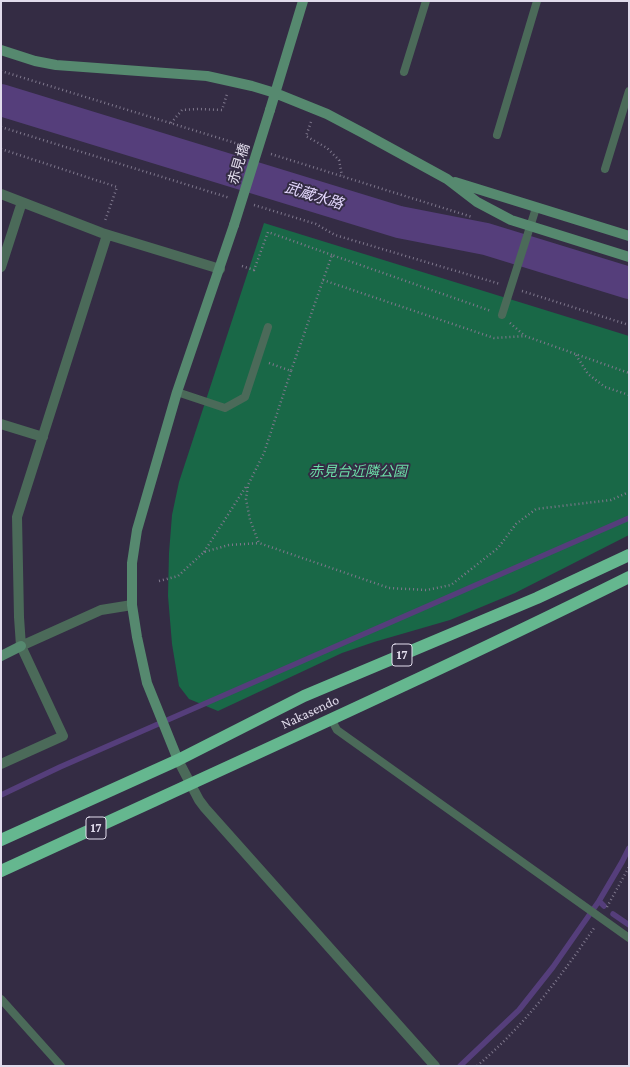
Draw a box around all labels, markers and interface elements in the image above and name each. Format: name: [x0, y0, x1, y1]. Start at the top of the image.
street label: 赤見橋: [225, 141, 253, 187]
water label: 武蔵水路: [283, 179, 345, 213]
park label: 赤見台近隣公園: [309, 464, 407, 480]
road number: 17: [392, 644, 412, 666]
street label: Nakasendo: [278, 691, 342, 733]
road number: 17: [86, 817, 106, 839]

